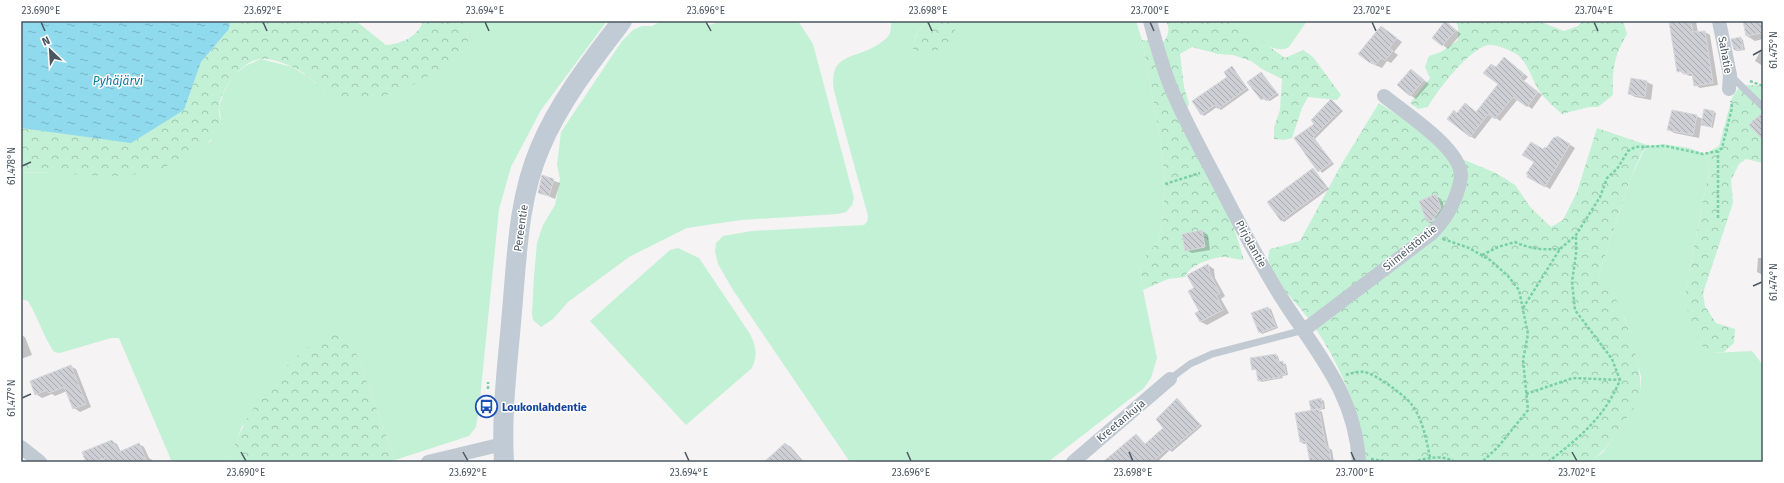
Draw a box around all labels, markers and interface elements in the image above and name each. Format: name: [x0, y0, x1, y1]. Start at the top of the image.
text: 23.690°E: [22, 5, 60, 17]
text: 23.692°E: [244, 5, 282, 17]
text: 23.694°E: [466, 5, 504, 17]
text: 23.696°E: [687, 5, 725, 17]
text: 23.698°E: [909, 5, 947, 17]
text: 23.700°E: [1131, 5, 1169, 17]
text: 23.702°E: [1353, 5, 1391, 17]
text: 23.704°E: [1575, 5, 1613, 17]
north arrow: [30, 30, 70, 70]
text: 61.475°N: [1768, 31, 1780, 69]
text: N: [40, 34, 52, 49]
street label: Sahatie: [1715, 35, 1735, 75]
water label: Pyhäjärvi: [93, 74, 144, 88]
text: 61.478°N: [6, 147, 18, 185]
street label: Pereentie: [511, 204, 531, 252]
street label: Pirjolantie: [1233, 218, 1269, 270]
street label: Siimeistöntie: [1380, 222, 1440, 274]
text: 61.474°N: [1768, 263, 1780, 301]
text: 61.477°N: [6, 379, 18, 417]
bus stop icon: Loukonlahdentie: [474, 394, 500, 420]
street label: Kreetankuja: [1094, 397, 1148, 445]
place label: Loukonlahdentie: [502, 401, 587, 414]
text: 23.690°E: [227, 467, 265, 479]
text: 23.692°E: [449, 467, 487, 479]
text: 23.694°E: [670, 467, 708, 479]
text: 23.696°E: [892, 467, 930, 479]
text: 23.698°E: [1114, 467, 1152, 479]
text: 23.700°E: [1336, 467, 1374, 479]
text: 23.702°E: [1558, 467, 1596, 479]

